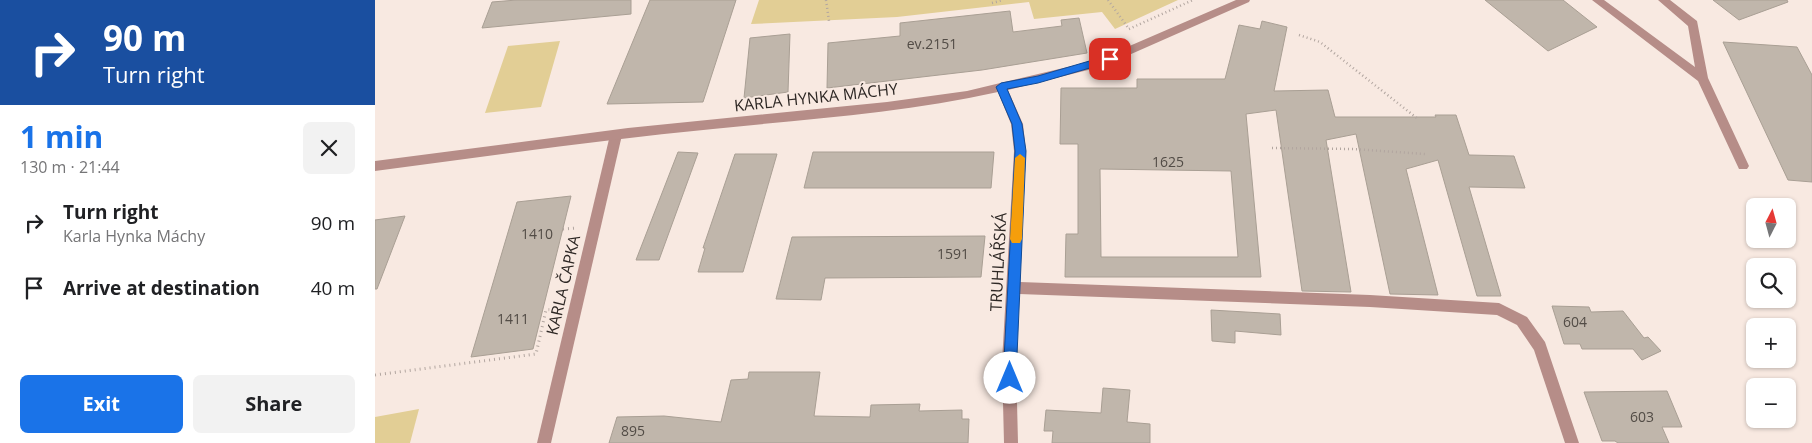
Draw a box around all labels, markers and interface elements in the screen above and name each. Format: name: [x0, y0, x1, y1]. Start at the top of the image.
text: 90 m: [103, 14, 186, 61]
icon: right: [20, 20, 85, 85]
house number: ev.2151: [907, 34, 957, 53]
pin: [1089, 38, 1131, 80]
icon: arrive: [1096, 45, 1124, 73]
text: Turn right: [103, 59, 205, 89]
street label: KARLA HYNKA MÁCHY: [733, 77, 899, 117]
text: 1 min: [20, 116, 103, 157]
button: close: [303, 122, 355, 174]
house number: 1625: [1152, 152, 1184, 171]
text: 130 m · 21:44: [20, 156, 120, 178]
north arrow: [1746, 198, 1796, 248]
map controls: [1746, 198, 1796, 428]
text: Turn right: [63, 199, 158, 225]
icon: right: [20, 209, 48, 237]
text: 90 m: [311, 210, 355, 236]
street label: TRUHLÁŘSKÁ: [984, 211, 1012, 312]
house number: 1410: [521, 224, 553, 243]
text: Karla Hynka Máchy: [63, 225, 205, 247]
street label: KARLA ČAPKA: [541, 232, 585, 337]
house number: 1591: [937, 244, 969, 263]
button: search: [1746, 258, 1796, 308]
icon: arrive: [20, 274, 48, 302]
text: Arrive at destination: [63, 275, 260, 301]
text: 40 m: [311, 275, 355, 301]
house number: 1411: [497, 309, 529, 328]
house number: 604: [1563, 312, 1587, 331]
button: +: [1746, 318, 1796, 368]
position arrow: [983, 351, 1035, 403]
button: Exit: [20, 375, 183, 433]
button: Share: [193, 375, 355, 433]
button: −: [1746, 378, 1796, 428]
house number: 603: [1630, 407, 1654, 426]
house number: 895: [621, 421, 645, 440]

